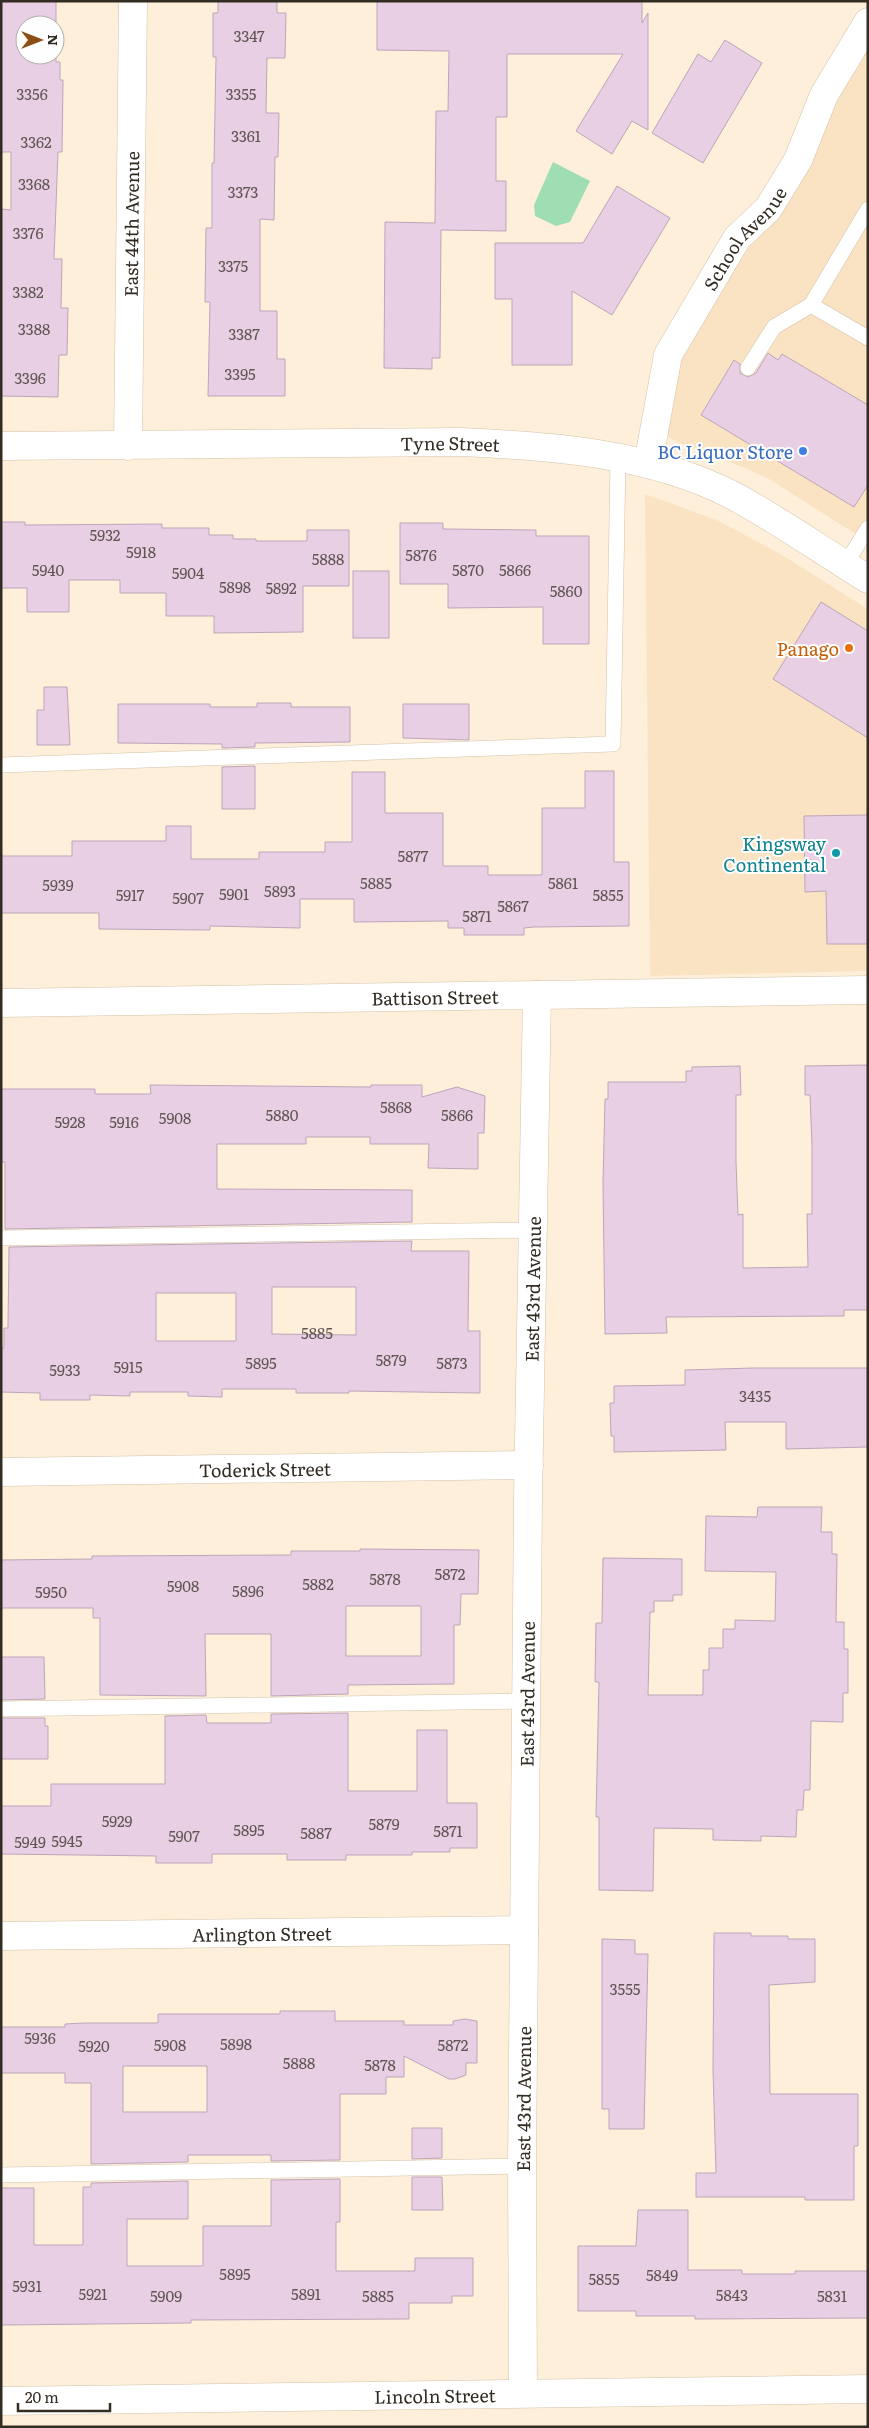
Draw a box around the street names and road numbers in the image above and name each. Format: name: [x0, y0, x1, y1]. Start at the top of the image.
street label: East 44th Avenue: [116, 151, 145, 297]
street label: School Avenue: [696, 181, 792, 295]
street label: Tyne Street: [400, 428, 501, 457]
street label: Battison Street: [371, 982, 499, 1011]
street label: East 43rd Avenue: [517, 1216, 547, 1362]
street label: Toderick Street: [199, 1454, 332, 1483]
street label: East 43rd Avenue: [512, 1621, 540, 1767]
street label: Arlington Street: [192, 1919, 333, 1947]
street label: East 43rd Avenue: [508, 2026, 537, 2172]
street label: Lincoln Street: [374, 2381, 497, 2409]

